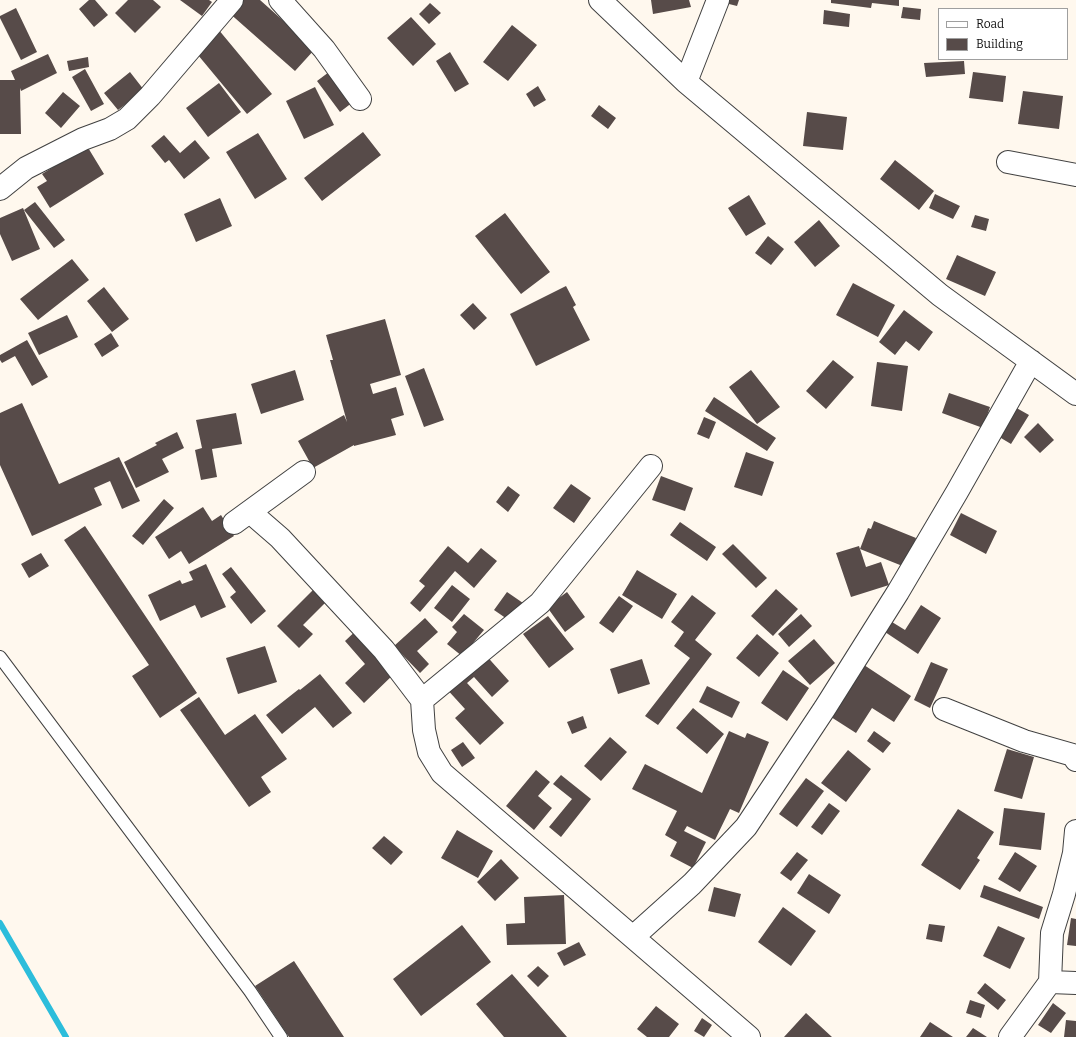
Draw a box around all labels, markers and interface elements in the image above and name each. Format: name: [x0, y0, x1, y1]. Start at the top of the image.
legend: [938, 8, 1068, 60]
text: Road: [976, 17, 1004, 31]
text: Building: [976, 37, 1023, 51]

